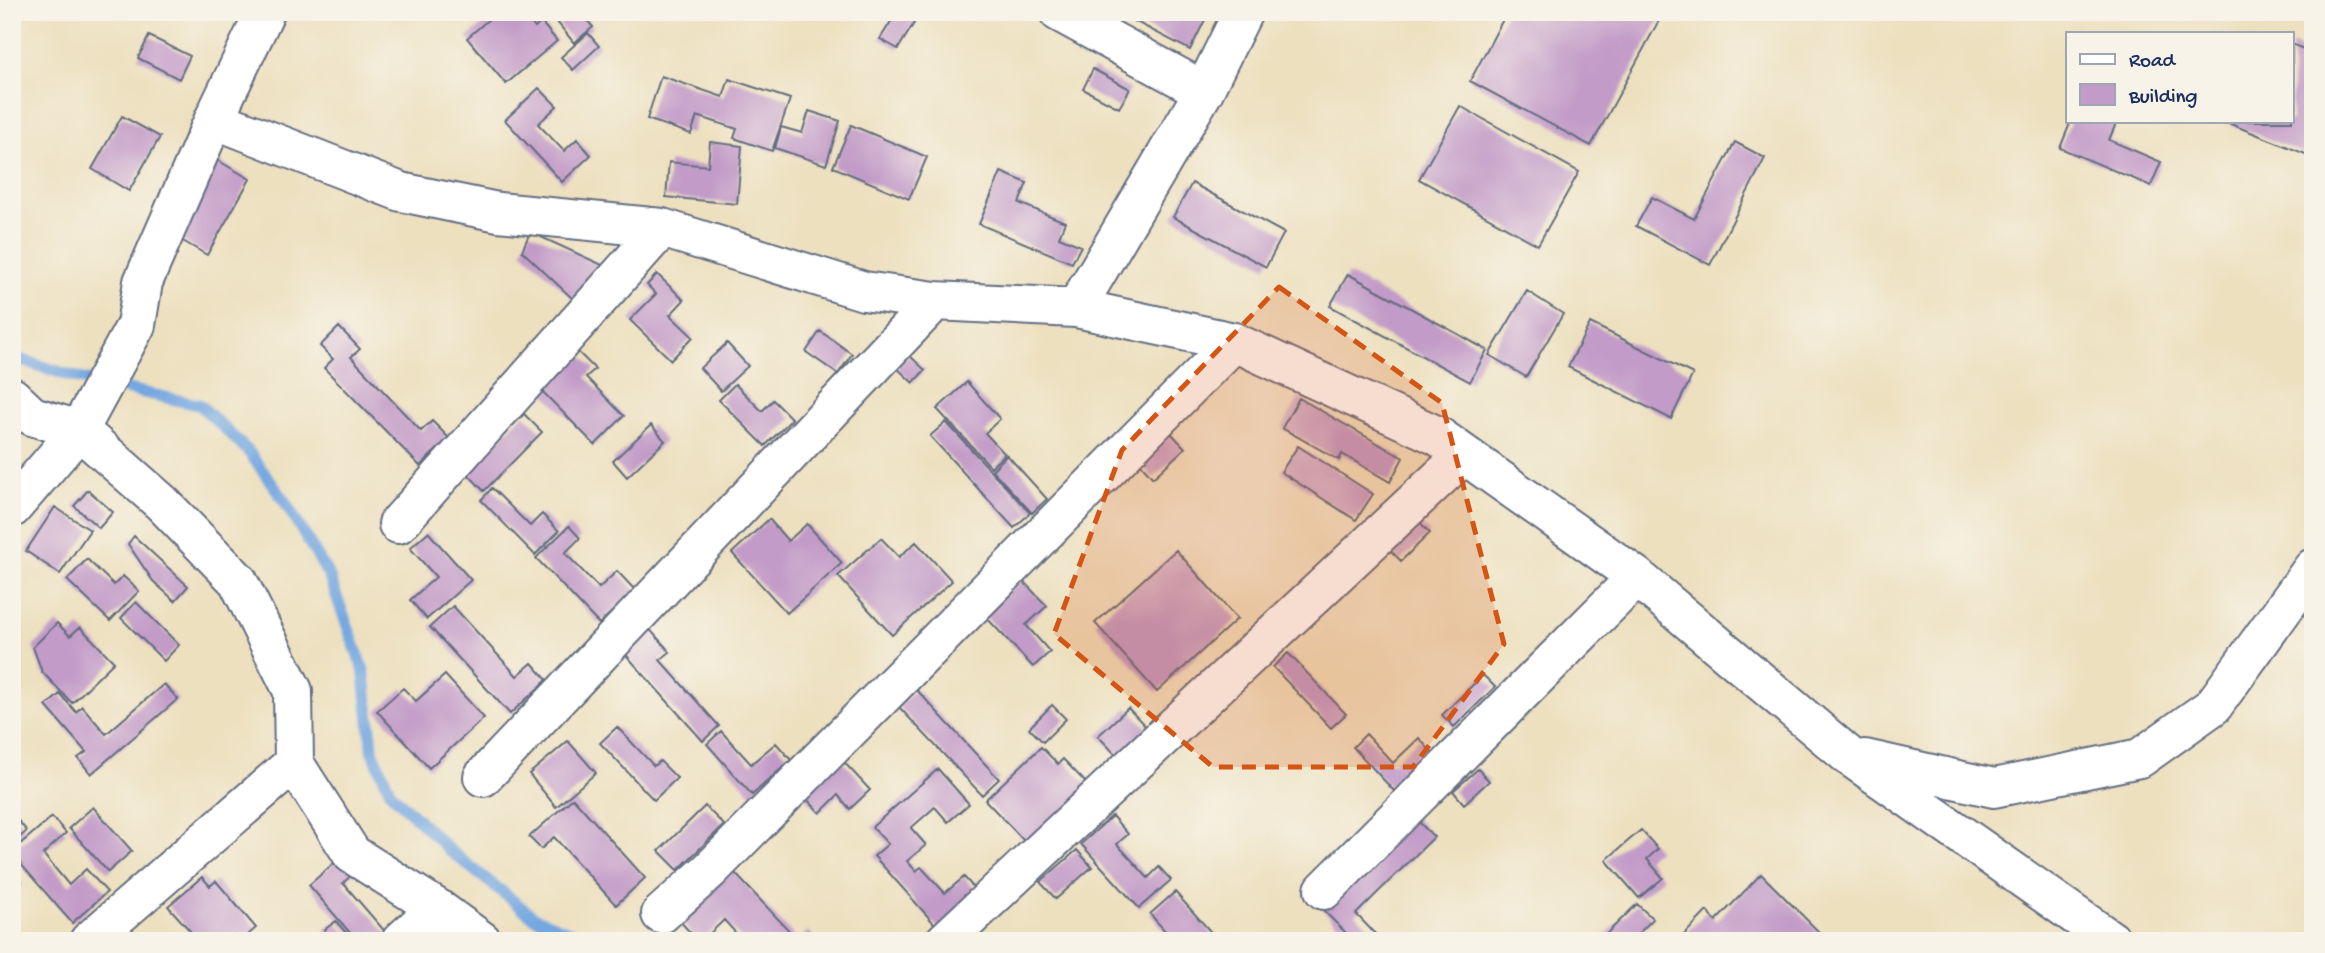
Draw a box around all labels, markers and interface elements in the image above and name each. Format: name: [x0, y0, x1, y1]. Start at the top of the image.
legend: [2066, 32, 2294, 122]
text: Road: [2129, 50, 2177, 75]
text: Building: [2128, 86, 2198, 111]

